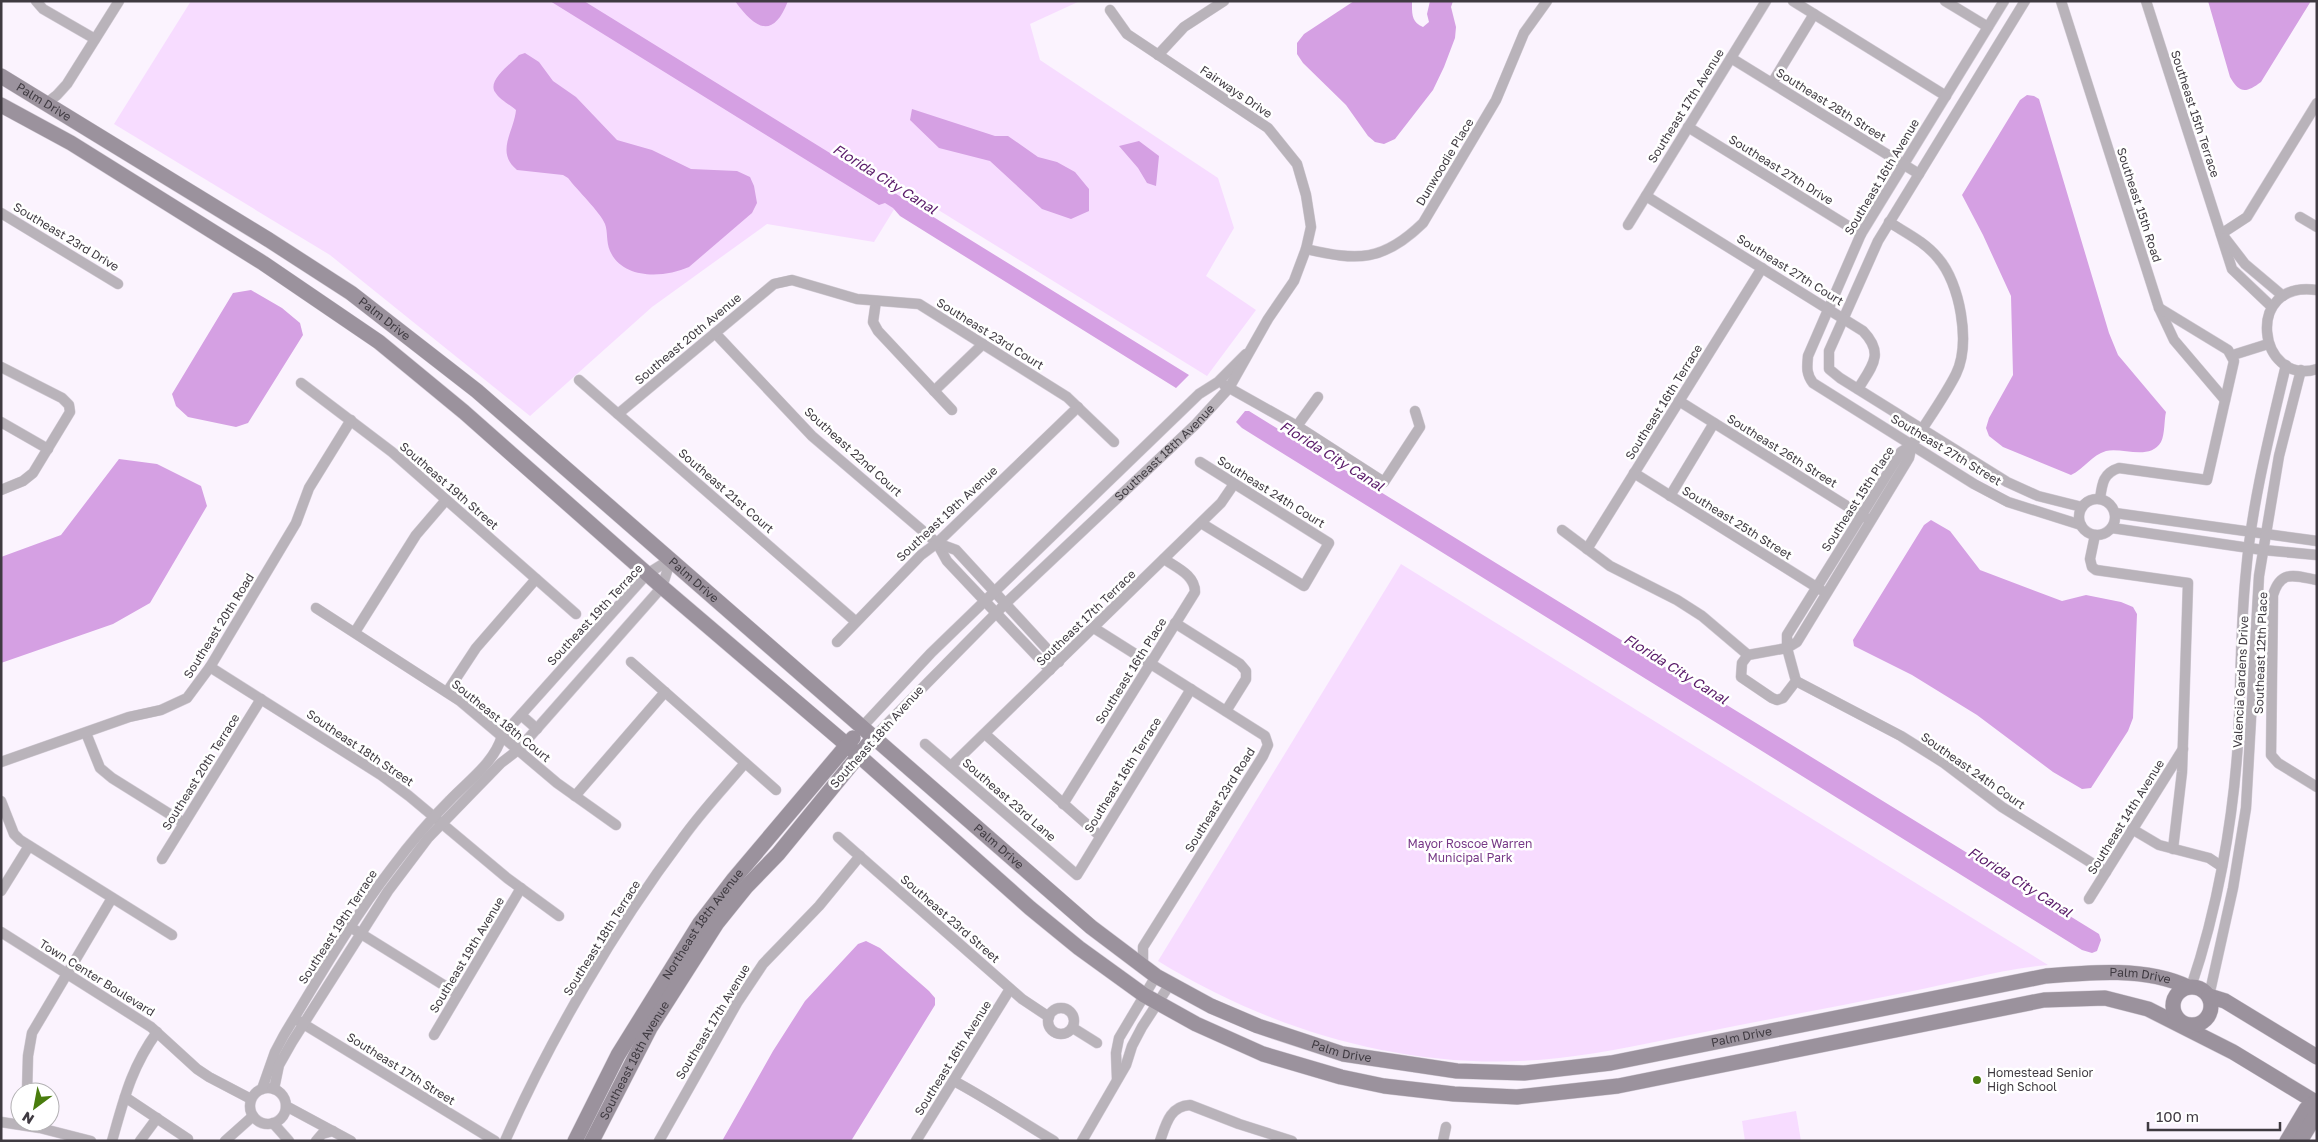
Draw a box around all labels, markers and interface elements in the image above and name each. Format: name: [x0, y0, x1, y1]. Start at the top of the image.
street label: Southeast 17th Avenue: [1644, 46, 1727, 166]
street label: Southeast 15th Terrace: [2168, 48, 2223, 179]
street label: Fairways Drive: [1197, 62, 1275, 121]
street label: Southeast 28th Street: [1773, 65, 1889, 145]
street label: Palm Drive: [14, 79, 74, 124]
street label: Dunwoodie Place: [1413, 115, 1477, 208]
street label: Southeast 16th Avenue: [1841, 116, 1922, 238]
street label: Southeast 27th Drive: [1726, 131, 1836, 208]
water label: Florida City Canal: [830, 140, 941, 218]
street label: Southeast 15th Road: [2114, 146, 2165, 264]
street label: Southeast 23rd Drive: [11, 199, 122, 274]
street label: Southeast 27th Court: [1734, 231, 1847, 309]
street label: Southeast 20th Avenue: [631, 290, 744, 387]
street label: Palm Drive: [356, 294, 414, 343]
street label: Southeast 23rd Court: [934, 294, 1047, 373]
street label: Southeast 16th Terrace: [1622, 341, 1705, 462]
street label: Southeast 18th Avenue: [1111, 401, 1217, 504]
street label: Southeast 22nd Court: [801, 404, 905, 500]
street label: Southeast 26th Street: [1724, 411, 1840, 491]
street label: Southeast 27th Street: [1888, 411, 2004, 489]
water label: Florida City Canal: [1277, 417, 1388, 495]
street label: Southeast 19th Street: [397, 439, 502, 533]
street label: Southeast 15th Place: [1818, 443, 1897, 554]
street label: Southeast 21st Court: [676, 445, 777, 536]
street label: Southeast 24th Court: [1215, 452, 1328, 531]
street label: Southeast 19th Avenue: [893, 463, 1000, 564]
street label: Southeast 25th Street: [1680, 483, 1795, 563]
street label: Palm Drive: [666, 554, 722, 606]
street label: Southeast 19th Terrace: [544, 561, 646, 669]
street label: Southeast 17th Terrace: [1033, 566, 1139, 669]
street label: Southeast 20th Road: [180, 570, 257, 681]
street label: Southeast 12th Place: [2251, 592, 2270, 714]
street label: Southeast 16th Place: [1092, 615, 1169, 727]
street label: Valencia Gardens Drive: [2230, 615, 2251, 748]
water label: Florida City Canal: [1621, 630, 1732, 708]
street label: Southeast 18th Court: [449, 676, 554, 765]
street label: Southeast 18th Avenue: [827, 682, 927, 791]
street label: Southeast 18th Street: [304, 706, 417, 789]
street label: Southeast 20th Terrace: [159, 711, 243, 833]
street label: Southeast 16th Terrace: [1081, 714, 1164, 835]
street label: Southeast 24th Court: [1918, 729, 2029, 812]
street label: Southeast 23rd Road: [1181, 745, 1258, 855]
street label: Southeast 23rd Lane: [959, 755, 1059, 844]
street label: Southeast 14th Avenue: [2084, 756, 2167, 877]
street label: Palm Drive: [971, 820, 1027, 872]
park label: Mayor Roscoe Warren Municipal Park: [1408, 836, 1532, 865]
water label: Florida City Canal: [1965, 843, 2076, 921]
street label: Northeast 18th Avenue: [659, 865, 746, 982]
street label: Southeast 19th Terrace: [295, 867, 380, 987]
street label: Southeast 23rd Street: [898, 871, 1003, 966]
street label: Southeast 18th Terrace: [560, 877, 643, 998]
street label: Southeast 19th Avenue: [426, 894, 507, 1016]
street label: Town Center Boulevard: [37, 936, 158, 1019]
street label: Southeast 17th Avenue: [672, 961, 753, 1082]
street label: Palm Drive: [2109, 964, 2173, 987]
street label: Southeast 16th Avenue: [911, 997, 994, 1118]
street label: Southeast 18th Avenue: [596, 998, 672, 1122]
street label: Palm Drive: [1710, 1023, 1773, 1050]
street label: Southeast 17th Street: [344, 1029, 458, 1108]
street label: Palm Drive: [1309, 1036, 1373, 1065]
place label: Homestead Senior High School: [1987, 1065, 2094, 1094]
marker: Homestead Senior High School: [1971, 1074, 1983, 1086]
north arrow: [10, 1082, 60, 1132]
scale bar: [2148, 1100, 2280, 1132]
text: 100 m: [2156, 1107, 2199, 1125]
text: N: [19, 1108, 37, 1128]

